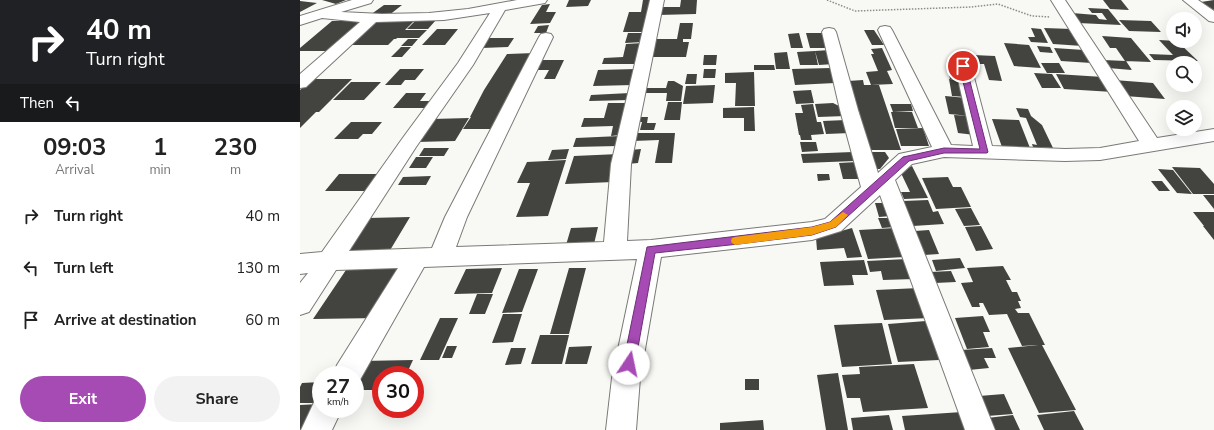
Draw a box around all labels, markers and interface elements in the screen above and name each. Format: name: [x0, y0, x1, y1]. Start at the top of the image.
text: 40 m: [86, 11, 152, 49]
map controls: [1166, 12, 1202, 136]
button: sound: [1166, 12, 1202, 48]
icon: right: [20, 16, 72, 68]
text: Turn right: [86, 47, 165, 71]
pin: [946, 49, 980, 83]
icon: arrive: [952, 55, 974, 77]
button: search: [1166, 56, 1202, 92]
icon: left: [62, 92, 84, 114]
text: Then: [20, 93, 54, 113]
button: layers: [1166, 100, 1202, 136]
text: 09:03: [43, 131, 106, 163]
text: 1: [153, 131, 167, 163]
text: 230: [214, 131, 257, 163]
text: Arrival: [55, 161, 94, 179]
text: min: [149, 161, 171, 179]
text: m: [230, 161, 241, 179]
icon: right: [20, 205, 42, 227]
text: Turn right: [54, 206, 123, 226]
text: 40 m: [245, 206, 280, 226]
icon: left: [20, 257, 42, 279]
text: Turn left: [54, 258, 113, 278]
text: 130 m: [236, 258, 280, 278]
icon: arrive: [20, 309, 42, 331]
text: Arrive at destination: [54, 310, 197, 330]
text: 60 m: [245, 310, 280, 330]
position arrow: [608, 343, 650, 385]
speed limit sign: 30: [372, 366, 424, 418]
text: 27: [326, 373, 350, 400]
button: Exit: [20, 376, 146, 422]
button: Share: [154, 376, 280, 422]
text: km/h: [327, 395, 349, 409]

